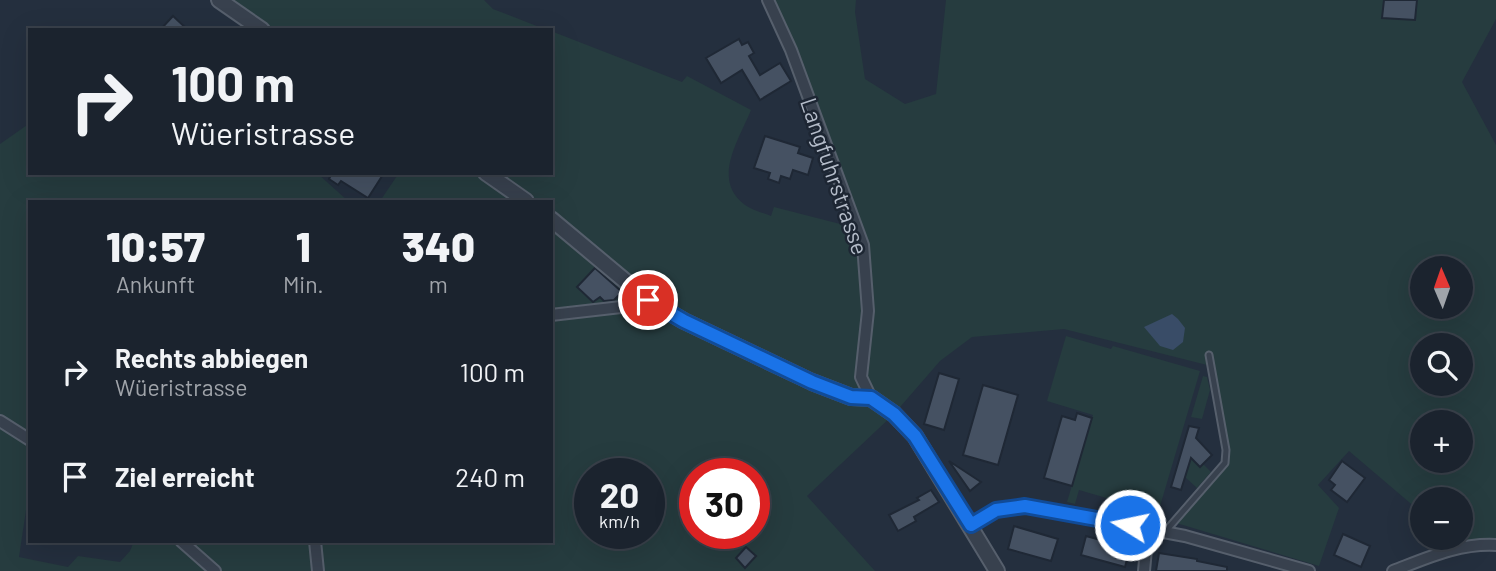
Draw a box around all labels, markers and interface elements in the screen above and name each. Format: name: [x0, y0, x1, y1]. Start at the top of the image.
text: 100 m: [171, 53, 295, 112]
icon: right: [56, 56, 147, 147]
street label: Langfuhrstrasse: [795, 94, 875, 258]
text: Wüeristrasse: [171, 113, 355, 151]
text: 10:57: [106, 220, 205, 270]
text: 1: [296, 220, 311, 270]
text: 340: [402, 220, 475, 270]
north arrow: [1410, 256, 1474, 318]
map controls: [1410, 256, 1473, 550]
text: Ankunft: [116, 270, 195, 298]
text: Min.: [283, 270, 324, 298]
text: m: [429, 270, 448, 298]
pin: [618, 270, 678, 330]
icon: arrive: [629, 281, 667, 319]
button: search: [1410, 333, 1473, 396]
text: Rechts abbiegen: [115, 342, 308, 373]
icon: right: [56, 353, 94, 391]
text: 100 m: [460, 356, 525, 387]
text: Wüeristrasse: [115, 373, 247, 401]
button: +: [1410, 410, 1473, 473]
icon: arrive: [56, 458, 94, 496]
speed limit sign: 30: [679, 458, 770, 549]
text: Ziel erreicht: [115, 461, 255, 492]
text: 240 m: [455, 461, 525, 492]
text: 20: [600, 473, 639, 515]
button: −: [1410, 487, 1473, 550]
position arrow: [1093, 488, 1167, 562]
text: km/h: [599, 510, 640, 532]

